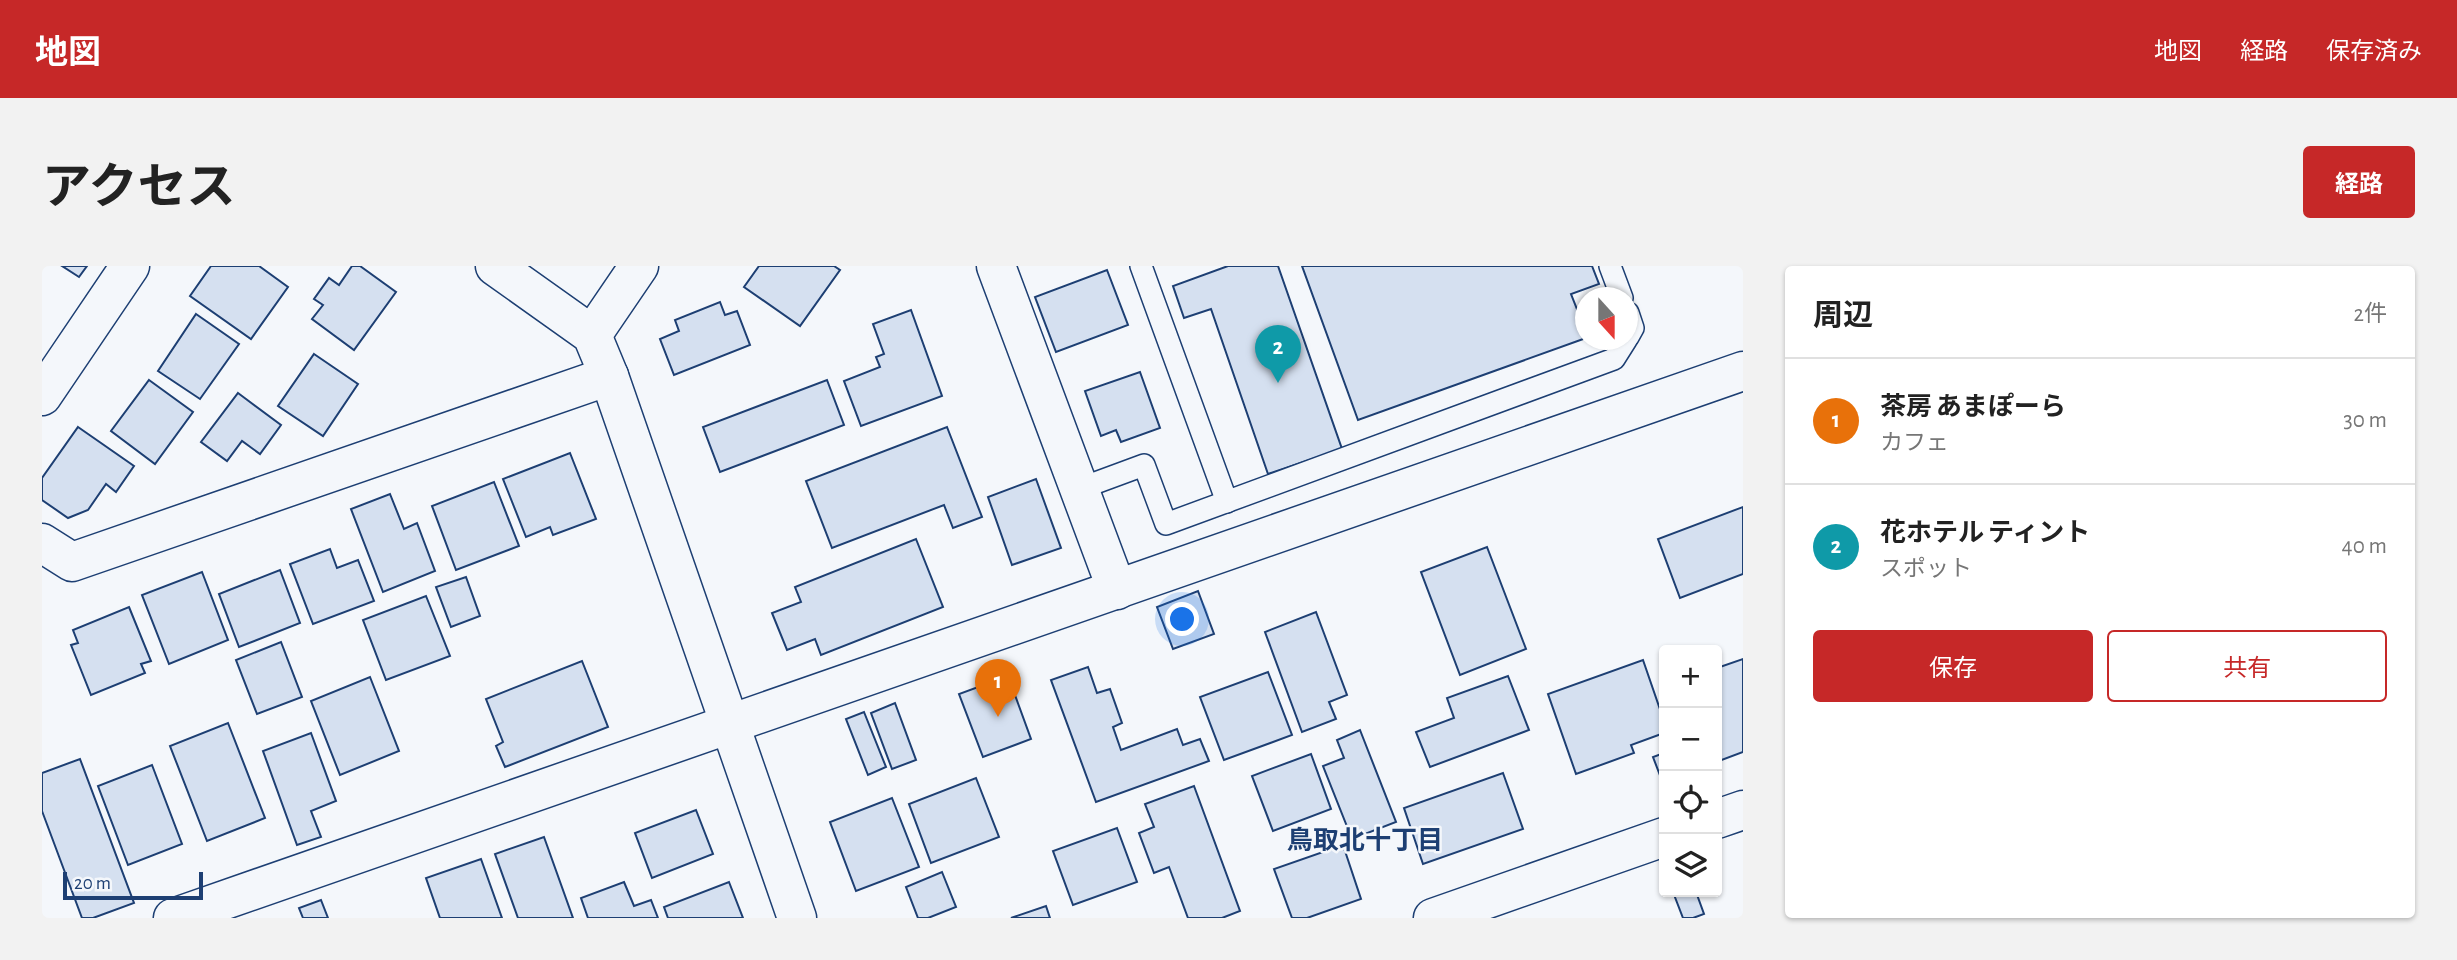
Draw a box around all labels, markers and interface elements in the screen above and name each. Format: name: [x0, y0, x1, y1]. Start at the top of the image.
text: 地図: [35, 37, 101, 70]
text: 地図: [2154, 40, 2202, 64]
text: 経路: [2240, 40, 2288, 64]
text: 保存済み: [2326, 40, 2422, 64]
button: 経路: [2303, 146, 2415, 218]
text: アクセス: [42, 164, 236, 213]
north arrow: [1575, 287, 1638, 350]
text: 周辺: [1813, 301, 1873, 331]
text: 2件: [2354, 303, 2387, 326]
pin: 2: [1255, 325, 1301, 383]
text: 茶房 あまぽーら: [1880, 394, 2066, 420]
text: 1: [1832, 409, 1840, 432]
text: 30 m: [2343, 409, 2387, 432]
text: カフェ: [1880, 432, 1949, 455]
text: 花ホテル ティント: [1880, 520, 2090, 546]
text: 2: [1831, 535, 1841, 558]
text: 40 m: [2342, 535, 2387, 558]
text: スポット: [1880, 558, 1972, 581]
your location: [1165, 602, 1199, 636]
button: 保存: [1813, 630, 2093, 702]
button: 共有: [2107, 630, 2387, 702]
map controls: [1659, 645, 1722, 897]
button: +: [1659, 645, 1722, 708]
pin: 1: [975, 659, 1021, 717]
button: −: [1659, 708, 1722, 771]
button: locate: [1659, 771, 1722, 834]
district label: 鳥取北十丁目: [1287, 826, 1443, 854]
button: layers: [1659, 834, 1722, 897]
scale bar: [63, 869, 203, 901]
text: 20 m: [74, 874, 111, 893]

